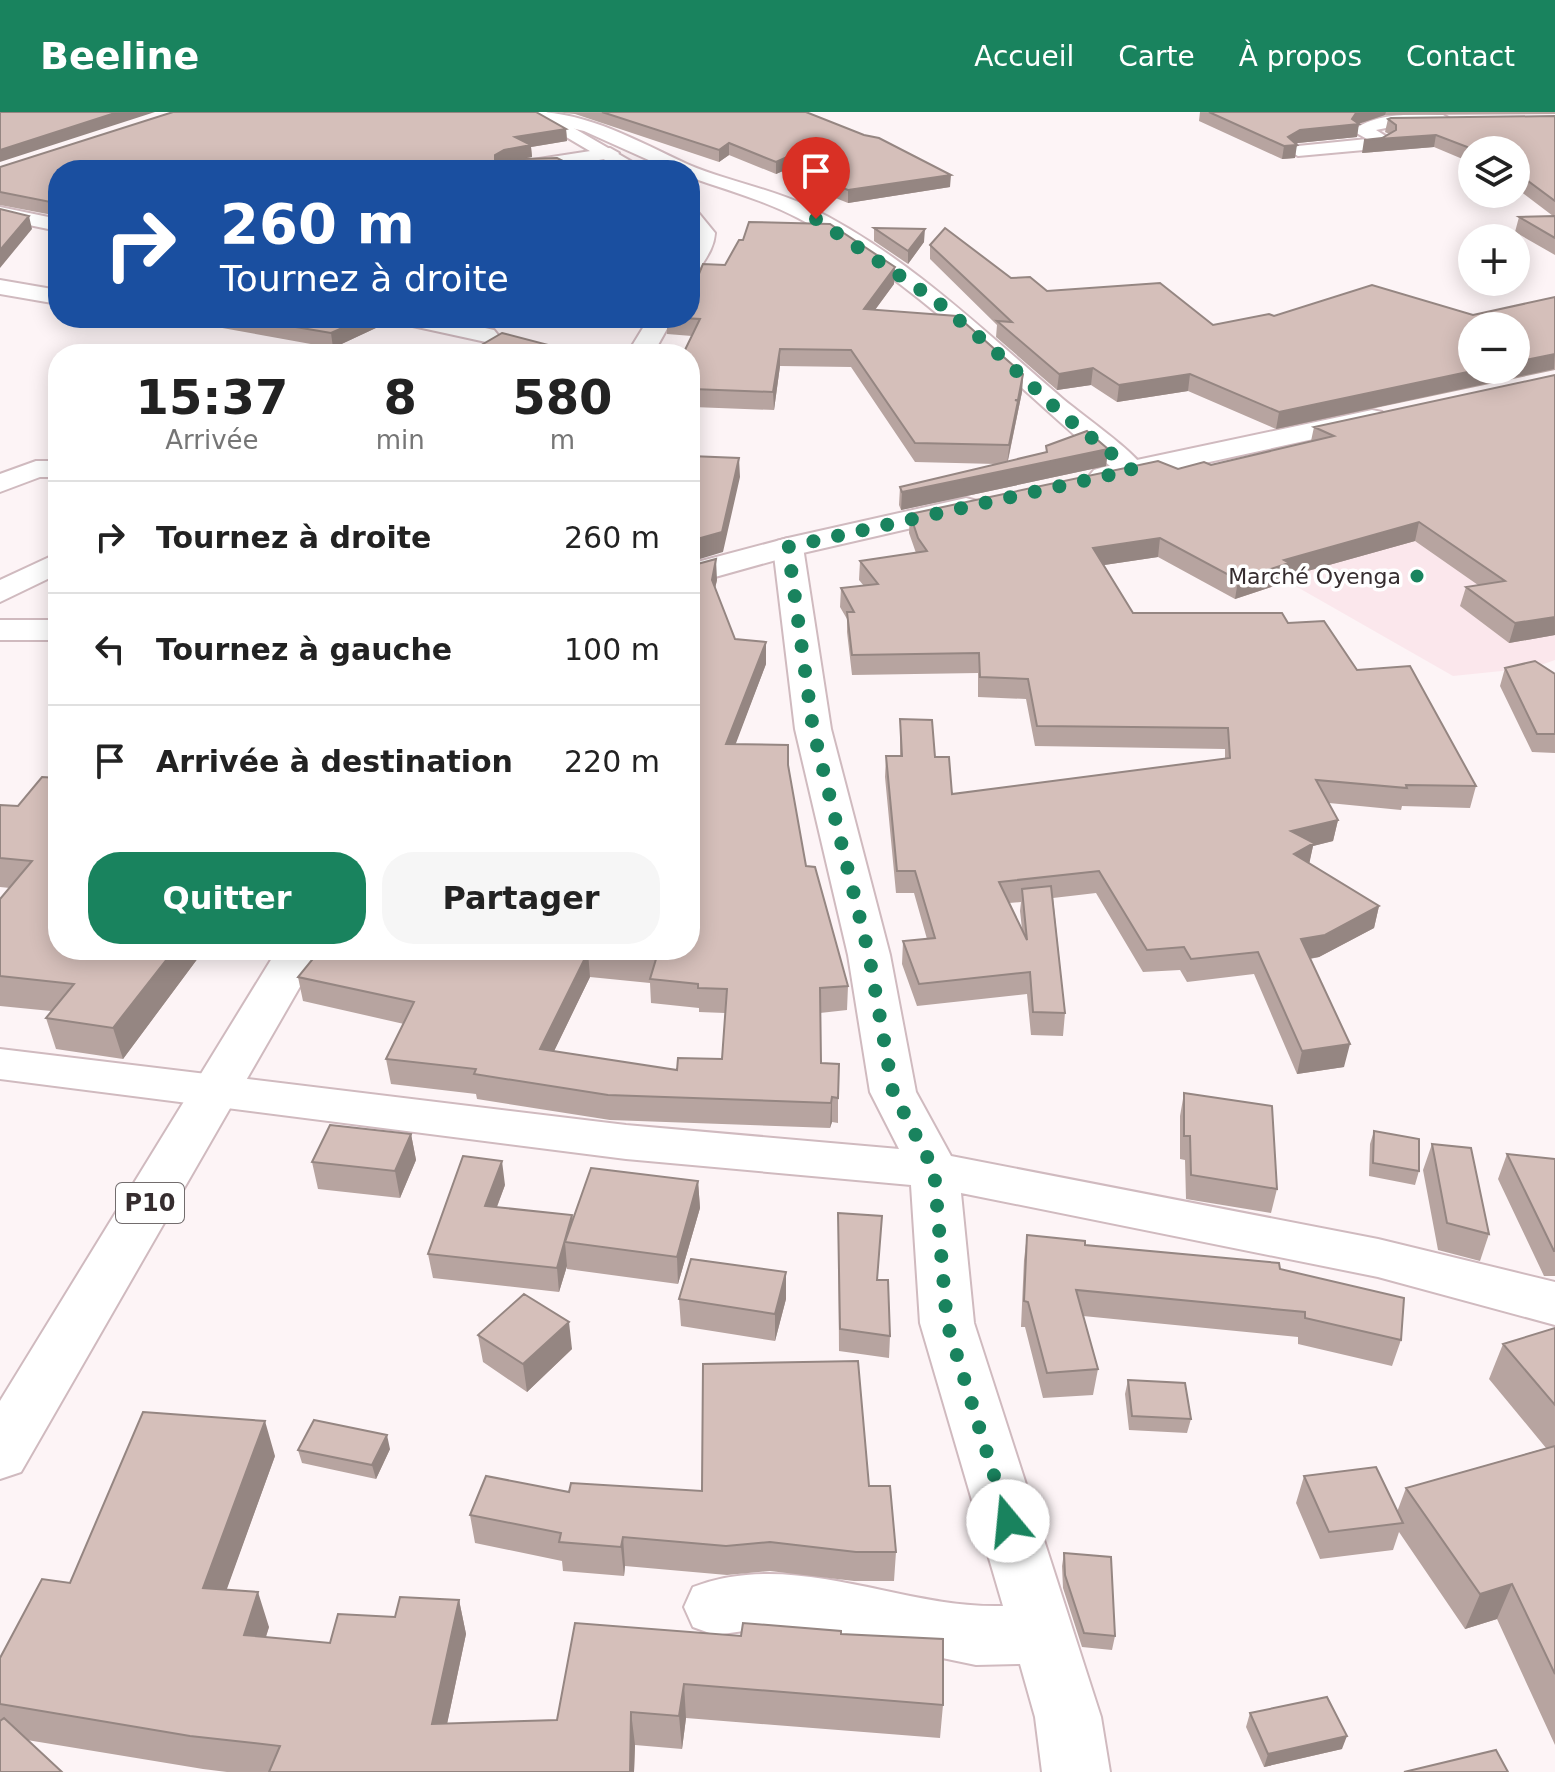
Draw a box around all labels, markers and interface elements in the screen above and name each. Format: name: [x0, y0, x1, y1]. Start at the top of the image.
text: Beeline: [40, 34, 199, 78]
text: Accueil: [974, 40, 1074, 73]
text: Carte: [1118, 40, 1195, 73]
text: À propos: [1239, 40, 1362, 73]
text: Contact: [1406, 40, 1515, 73]
map controls: [1458, 136, 1530, 384]
button: layers: [1458, 136, 1530, 208]
pin: [782, 137, 850, 219]
icon: arrive: [794, 149, 838, 193]
text: 260 m: [220, 191, 415, 256]
icon: right: [88, 192, 192, 296]
button: +: [1458, 224, 1530, 296]
text: Tournez à droite: [220, 258, 509, 299]
button: −: [1458, 312, 1530, 384]
text: 15:37: [135, 369, 288, 425]
text: 8: [384, 369, 417, 425]
text: 580: [512, 369, 612, 425]
text: Arrivée: [165, 425, 259, 455]
text: min: [376, 425, 425, 455]
text: m: [550, 425, 575, 455]
icon: right: [88, 515, 132, 559]
text: Tournez à droite: [156, 520, 431, 555]
text: 260 m: [564, 520, 660, 555]
place label: Marché Oyenga: [1228, 564, 1401, 589]
marker: Marché Oyenga: [1408, 567, 1426, 585]
icon: left: [88, 627, 132, 671]
text: Tournez à gauche: [156, 632, 452, 667]
text: 100 m: [564, 632, 660, 667]
icon: arrive: [88, 739, 132, 783]
text: Arrivée à destination: [156, 744, 513, 779]
text: 220 m: [564, 744, 660, 779]
button: Quitter: [88, 852, 366, 944]
button: Partager: [382, 852, 660, 944]
road number: P10: [116, 1183, 184, 1223]
position arrow: [966, 1479, 1050, 1563]

